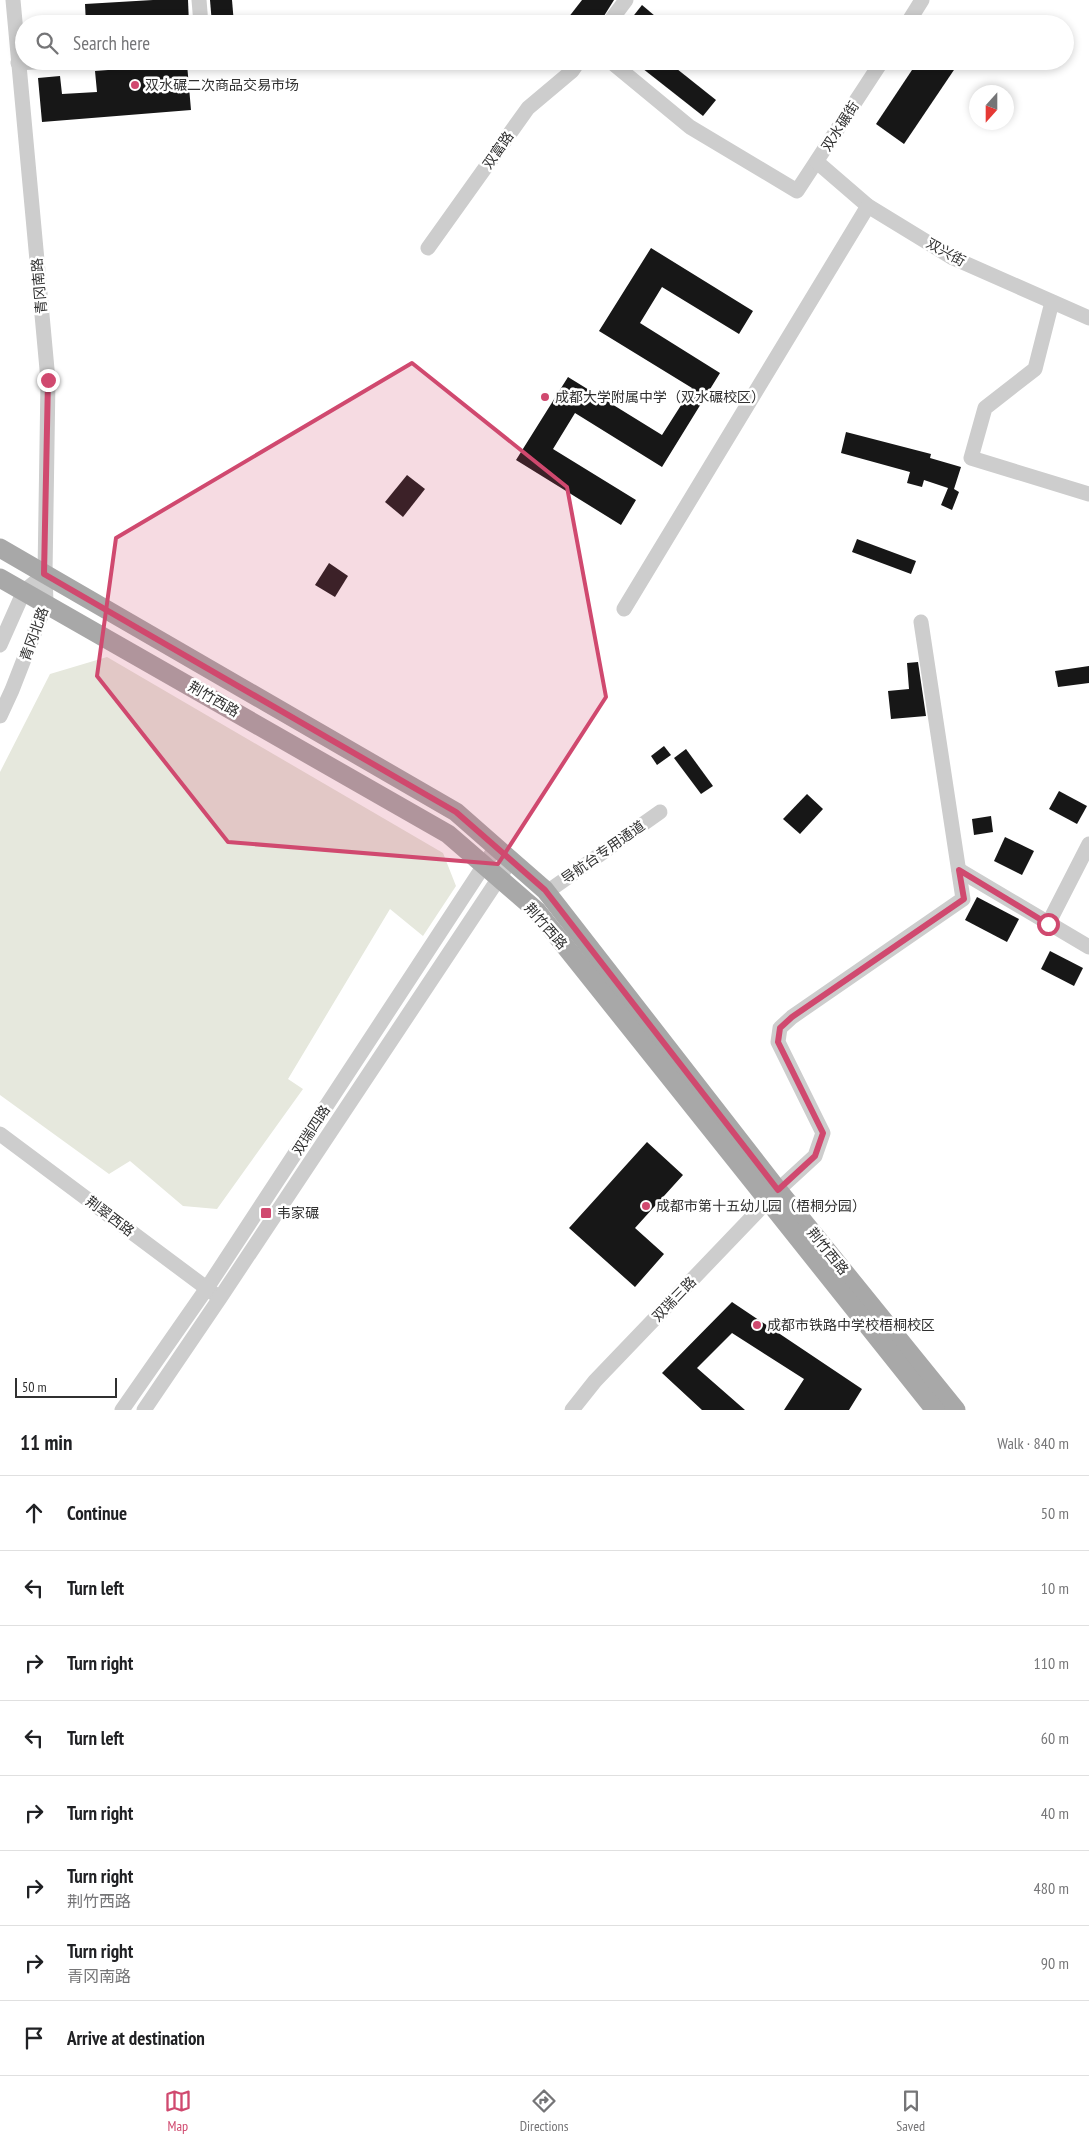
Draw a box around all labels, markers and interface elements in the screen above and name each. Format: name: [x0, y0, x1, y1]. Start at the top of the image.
search box: [15, 15, 1074, 70]
icon: search: [33, 29, 61, 57]
text: Search here: [73, 31, 150, 55]
place label: 双水碾二次商品交易市场: [145, 76, 299, 94]
marker: 双水碾二次商品交易市场: [129, 79, 141, 91]
north arrow: [969, 85, 1014, 130]
street label: 双水碾街: [817, 98, 863, 154]
street label: 双富路: [479, 128, 517, 172]
street label: 双兴街: [923, 234, 969, 270]
street label: 青冈南路: [28, 257, 50, 315]
route end: [37, 369, 60, 392]
place label: 成都大学附属中学（双水碾校区）: [555, 388, 765, 406]
marker: 成都大学附属中学（双水碾校区）: [539, 391, 551, 403]
street label: 青冈北路: [16, 605, 52, 663]
street label: 荆竹西路: [185, 677, 243, 721]
street label: 导航台专用通道: [558, 817, 648, 887]
street label: 荆竹西路: [521, 899, 571, 953]
route start: [1037, 913, 1060, 936]
street label: 双瑞四路: [288, 1102, 334, 1158]
street label: 荆翠西路: [82, 1192, 138, 1240]
place label: 成都市第十五幼儿园（梧桐分园）: [656, 1197, 866, 1215]
marker: 成都市第十五幼儿园（梧桐分园）: [640, 1200, 652, 1212]
place label: 韦家碾: [277, 1204, 319, 1222]
marker: 韦家碾: [259, 1206, 273, 1220]
street label: 荆竹西路: [803, 1224, 853, 1278]
street label: 双瑞三路: [648, 1273, 700, 1325]
place label: 成都市铁路中学校梧桐校区: [767, 1316, 935, 1334]
marker: 成都市铁路中学校梧桐校区: [751, 1319, 763, 1331]
scale bar: [15, 1375, 118, 1398]
text: 50 m: [22, 1378, 47, 1396]
text: 11 min: [20, 1429, 72, 1456]
text: Walk · 840 m: [997, 1433, 1069, 1453]
icon: ahead: [20, 1499, 48, 1527]
text: Continue: [67, 1501, 127, 1525]
text: 50 m: [1041, 1503, 1069, 1523]
icon: left: [20, 1574, 48, 1602]
text: Turn left: [67, 1576, 124, 1600]
text: 10 m: [1041, 1578, 1069, 1598]
icon: right: [20, 1649, 48, 1677]
text: Turn right: [67, 1651, 133, 1675]
text: 110 m: [1034, 1653, 1069, 1673]
icon: left: [20, 1724, 48, 1752]
text: Turn left: [67, 1726, 124, 1750]
text: 60 m: [1041, 1728, 1069, 1748]
icon: right: [20, 1799, 48, 1827]
text: Turn right: [67, 1801, 133, 1825]
text: 40 m: [1041, 1803, 1069, 1823]
text: Turn right: [67, 1864, 133, 1888]
icon: right: [20, 1874, 48, 1902]
text: 480 m: [1034, 1878, 1069, 1898]
text: 荆竹西路: [67, 1891, 131, 1911]
text: Turn right: [67, 1939, 133, 1963]
icon: right: [20, 1949, 48, 1977]
text: 90 m: [1041, 1953, 1069, 1973]
text: 青冈南路: [67, 1966, 131, 1986]
icon: arrive: [20, 2024, 48, 2052]
text: Arrive at destination: [67, 2026, 205, 2050]
tab: Map: [164, 2087, 192, 2135]
tab: Directions: [520, 2087, 568, 2135]
tab: Saved: [896, 2087, 925, 2135]

